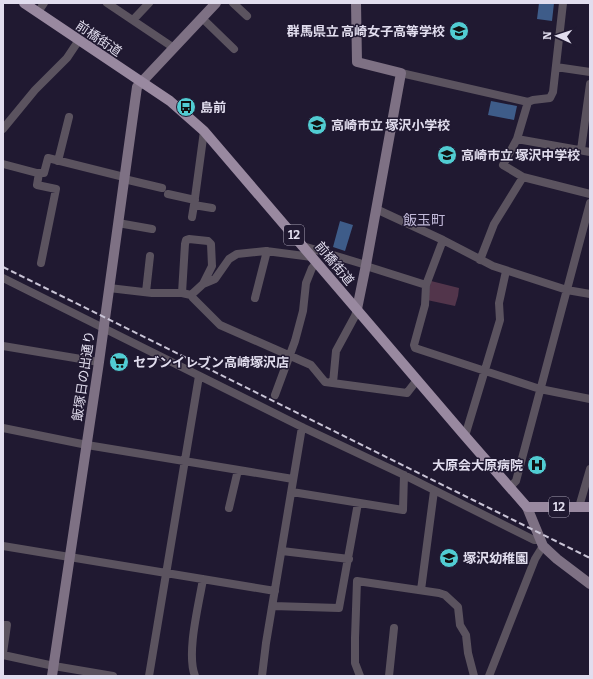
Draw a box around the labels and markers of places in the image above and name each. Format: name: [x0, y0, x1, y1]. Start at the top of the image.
school or university icon: 群馬県立 高崎女子高等学校: [448, 20, 470, 42]
place label: 群馬県立 高崎女子高等学校: [287, 24, 445, 39]
bus stop icon: 島前: [175, 96, 197, 118]
place label: 島前: [200, 100, 226, 115]
school or university icon: 高崎市立 塚沢小学校: [306, 114, 328, 136]
place label: 高崎市立 塚沢小学校: [331, 118, 450, 133]
school or university icon: 高崎市立 塚沢中学校: [436, 144, 458, 166]
place label: 高崎市立 塚沢中学校: [461, 148, 580, 163]
supermarket icon: セブンイレブン高崎塚沢店: [108, 351, 130, 373]
place label: セブンイレブン高崎塚沢店: [133, 355, 289, 370]
hospital icon: 大原会大原病院: [526, 454, 548, 476]
place label: 大原会大原病院: [432, 458, 523, 473]
school or university icon: 塚沢幼稚園: [438, 547, 460, 569]
place label: 塚沢幼稚園: [463, 551, 528, 566]

